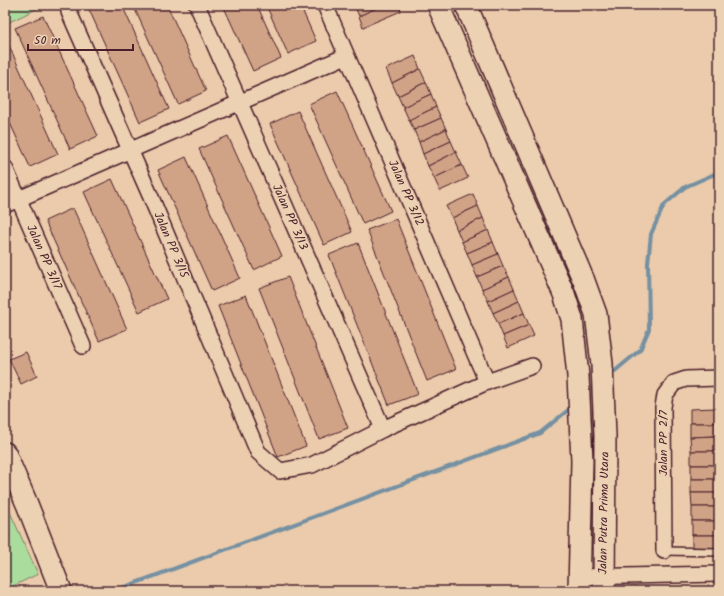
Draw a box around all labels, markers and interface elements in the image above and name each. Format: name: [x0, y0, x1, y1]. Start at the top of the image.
scale bar: [28, 26, 133, 52]
text: 50 m: [34, 31, 61, 50]
street label: Jalan PP 3/12: [383, 157, 429, 229]
street label: Jalan PP 3/13: [267, 181, 313, 253]
street label: Jalan PP 3/15: [149, 209, 194, 282]
street label: Jalan PP 3/17: [21, 221, 67, 293]
street label: Jalan PP 2/7: [654, 410, 673, 476]
street label: Jalan Putra Prima Utara: [593, 451, 615, 575]

